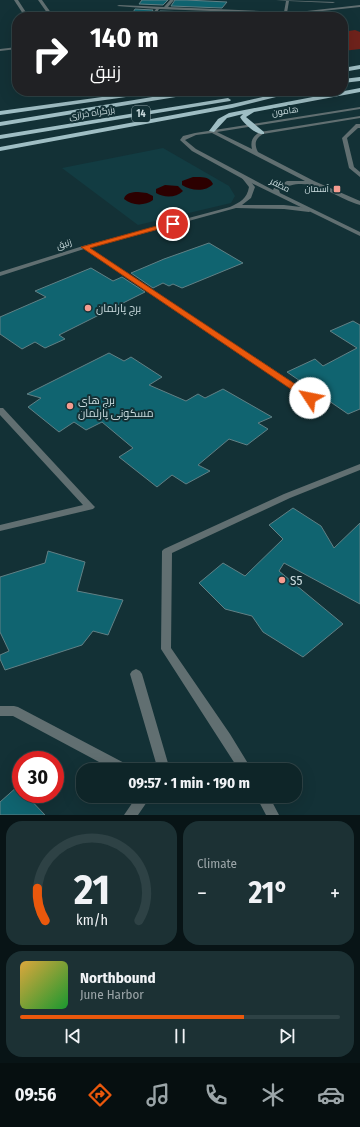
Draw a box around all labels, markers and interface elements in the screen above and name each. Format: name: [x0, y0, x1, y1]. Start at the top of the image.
text: 140 m: [90, 21, 159, 54]
icon: right: [24, 28, 76, 80]
text: زنبق: [90, 61, 121, 83]
street label: بزرگراه خرازی: [68, 104, 116, 122]
street label: هامون: [271, 104, 299, 118]
road number: 14: [132, 106, 150, 122]
street label: مظفر: [267, 175, 292, 194]
place label: آسمان: [304, 184, 330, 194]
marker: آسمان: [332, 184, 342, 194]
pin: [156, 207, 190, 241]
icon: arrive: [162, 213, 184, 235]
street label: زنبق: [55, 237, 73, 252]
place label: برج پارلمان: [96, 302, 141, 316]
marker: برج پارلمان: [83, 303, 93, 313]
position arrow: [289, 377, 331, 419]
place label: برج های مسکونی پارلمان: [78, 394, 153, 420]
marker: برج های مسکونی پارلمان: [65, 401, 75, 411]
place label: S5: [290, 573, 302, 588]
marker: S5: [277, 575, 287, 585]
speed limit sign: 30: [12, 751, 64, 803]
text: 09:57 · 1 min · 190 m: [128, 774, 250, 792]
text: Climate: [197, 856, 237, 871]
text: 21: [72, 865, 110, 915]
text: 21°: [248, 875, 289, 911]
text: −: [197, 880, 207, 907]
text: +: [330, 880, 340, 907]
text: km/h: [76, 912, 107, 929]
text: Northbound: [80, 969, 156, 987]
text: June Harbor: [80, 987, 144, 1002]
icon: previous: [62, 1025, 84, 1047]
icon: pause: [169, 1025, 191, 1047]
icon: next: [276, 1025, 298, 1047]
icon: directions: [86, 1081, 114, 1109]
icon: music: [144, 1081, 172, 1109]
icon: phone: [202, 1081, 230, 1109]
icon: climate: [259, 1081, 287, 1109]
icon: car: [317, 1081, 345, 1109]
text: 09:56: [15, 1084, 56, 1106]

